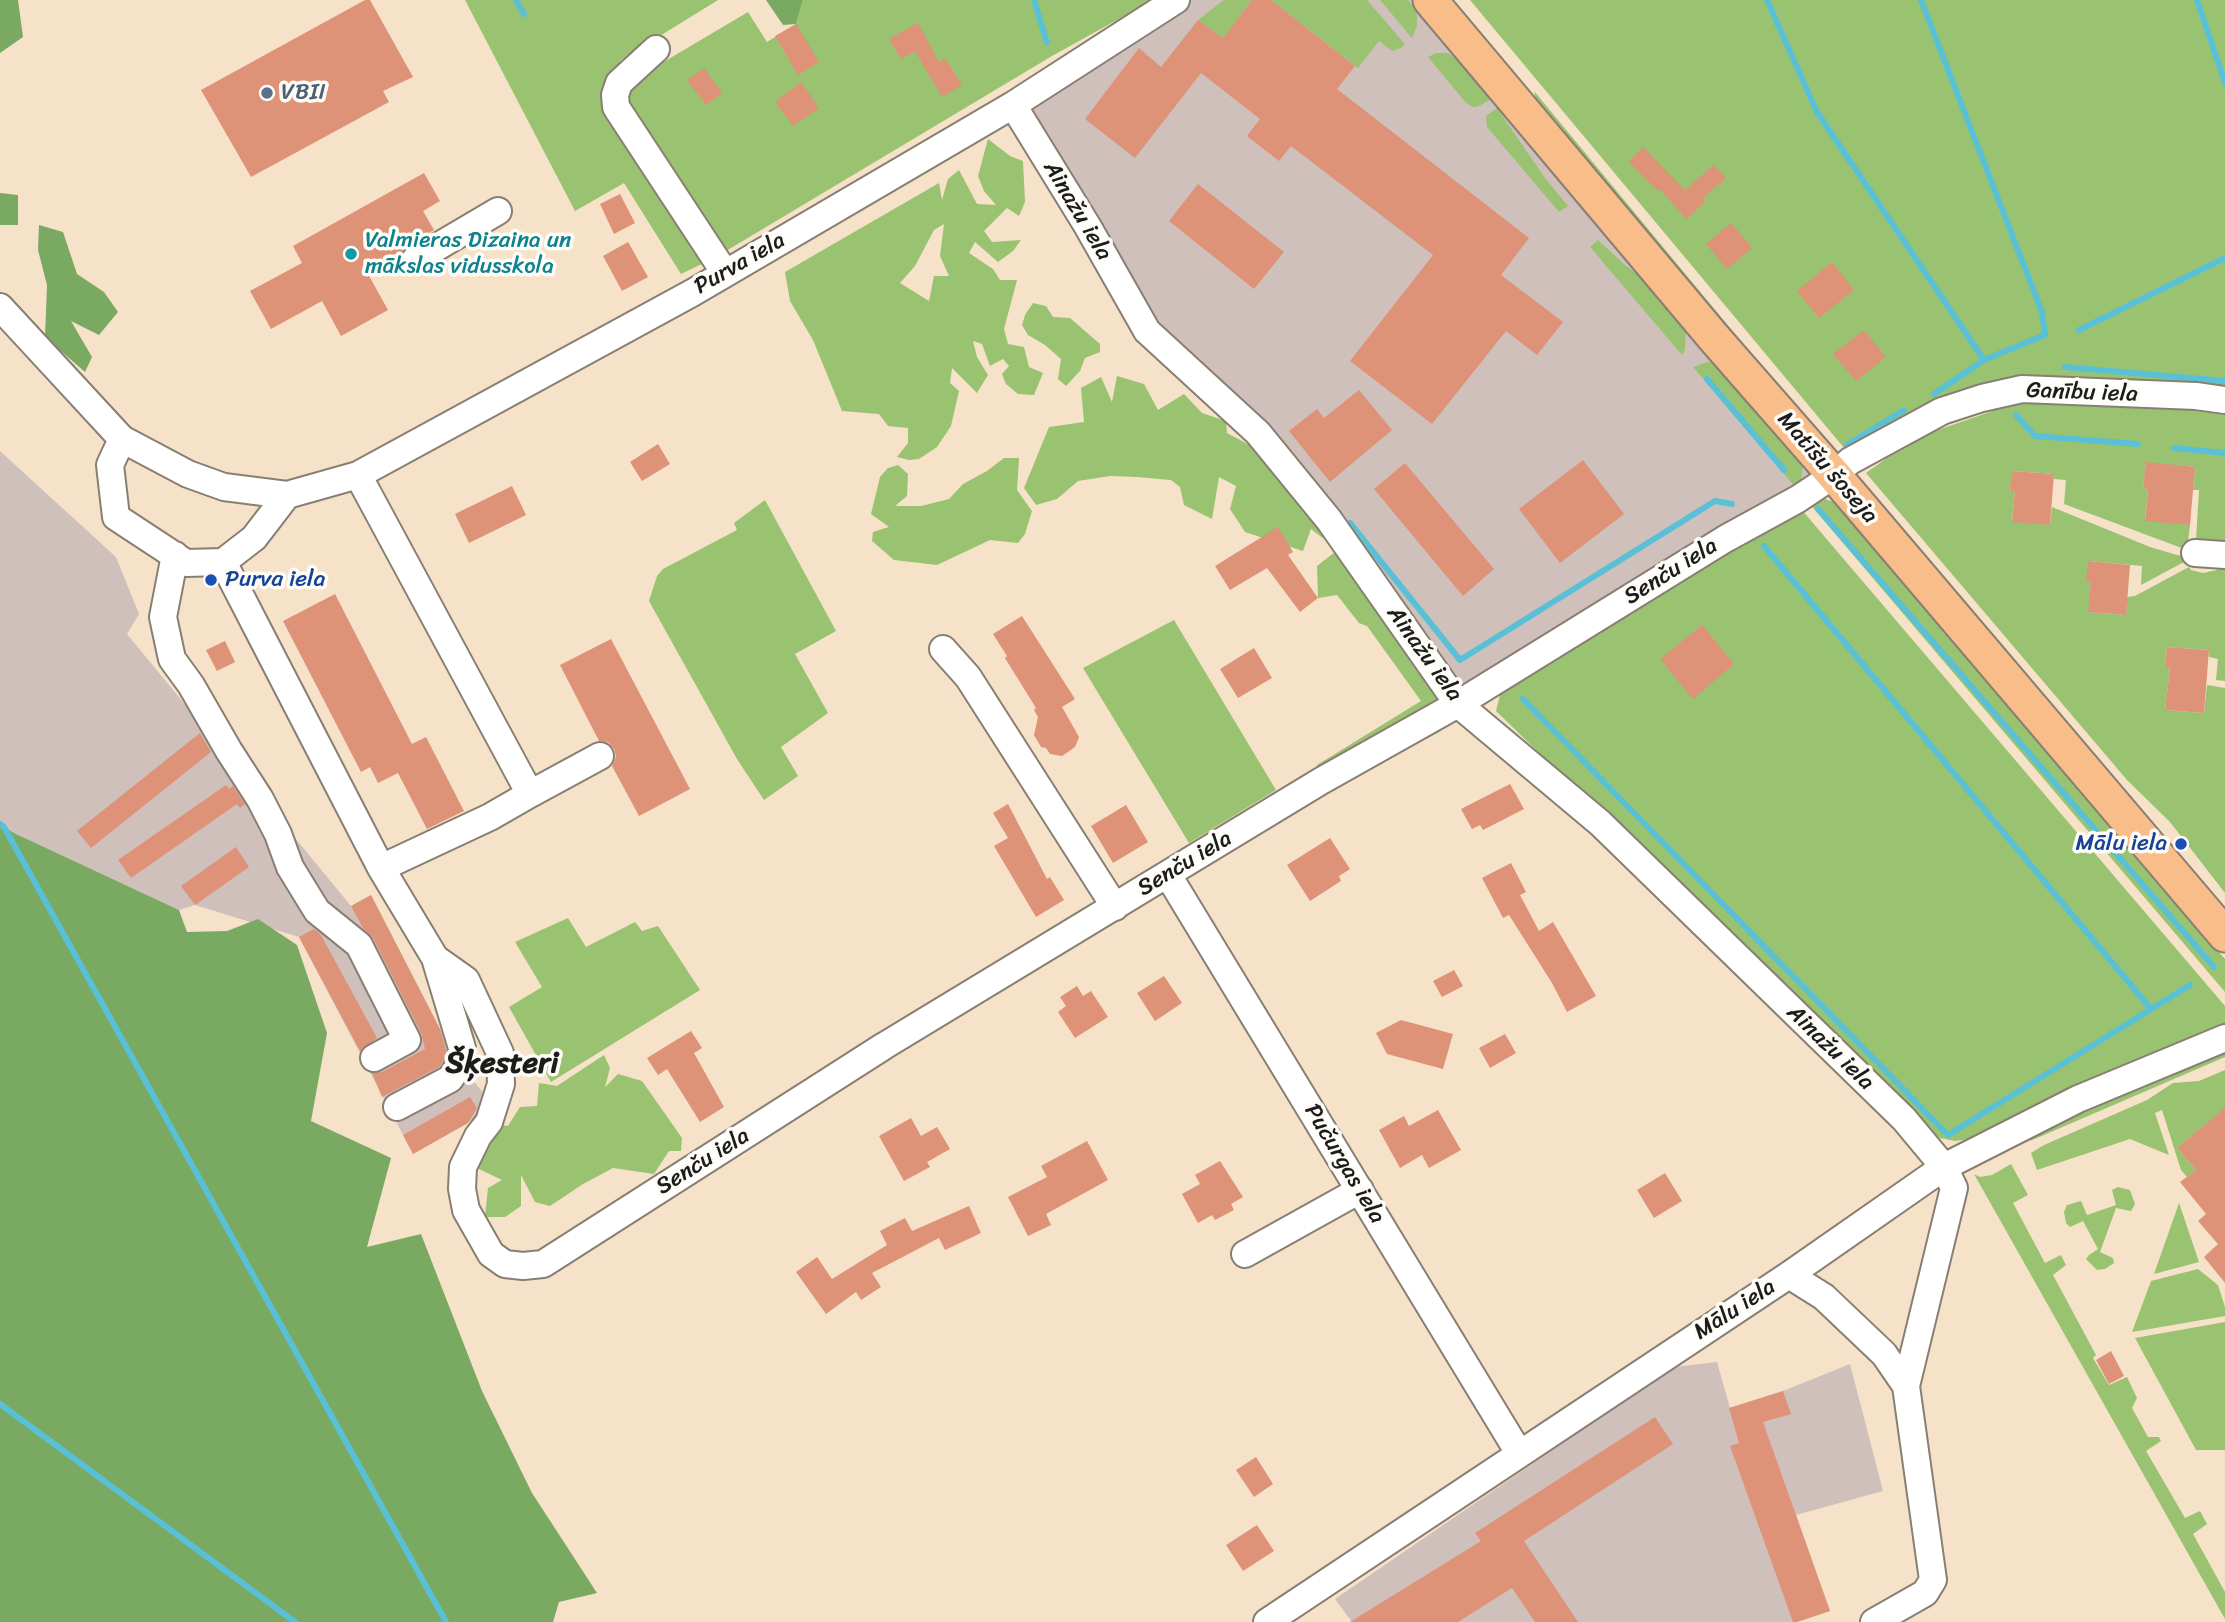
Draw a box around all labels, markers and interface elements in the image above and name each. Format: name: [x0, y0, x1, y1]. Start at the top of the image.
place label: VBII: [281, 79, 326, 107]
marker: VBII: [259, 85, 275, 101]
street label: Ainažu iela: [1037, 156, 1117, 266]
place label: Valmieras Dizaina un mākslas vidusskola: [365, 227, 571, 281]
street label: Purva iela: [690, 227, 790, 301]
marker: Valmieras Dizaina un mākslas vidusskola: [343, 246, 359, 262]
street label: Ganību iela: [2026, 377, 2138, 409]
street label: Matīšu šoseja: [1771, 406, 1883, 530]
street label: Senču iela: [1619, 533, 1723, 611]
place label: Purva iela: [225, 566, 325, 594]
marker: Purva iela: [203, 572, 219, 588]
street label: Ainažu iela: [1380, 601, 1468, 707]
street label: Senču iela: [1133, 825, 1237, 903]
place label: Mālu iela: [2076, 830, 2167, 858]
marker: Mālu iela: [2173, 836, 2189, 852]
street label: Ainažu iela: [1781, 1000, 1879, 1096]
district label: Šķesteri: [445, 1046, 559, 1082]
street label: Pučurgas iela: [1298, 1099, 1390, 1229]
street label: Senču iela: [651, 1123, 755, 1201]
street label: Mālu iela: [1689, 1274, 1781, 1346]

